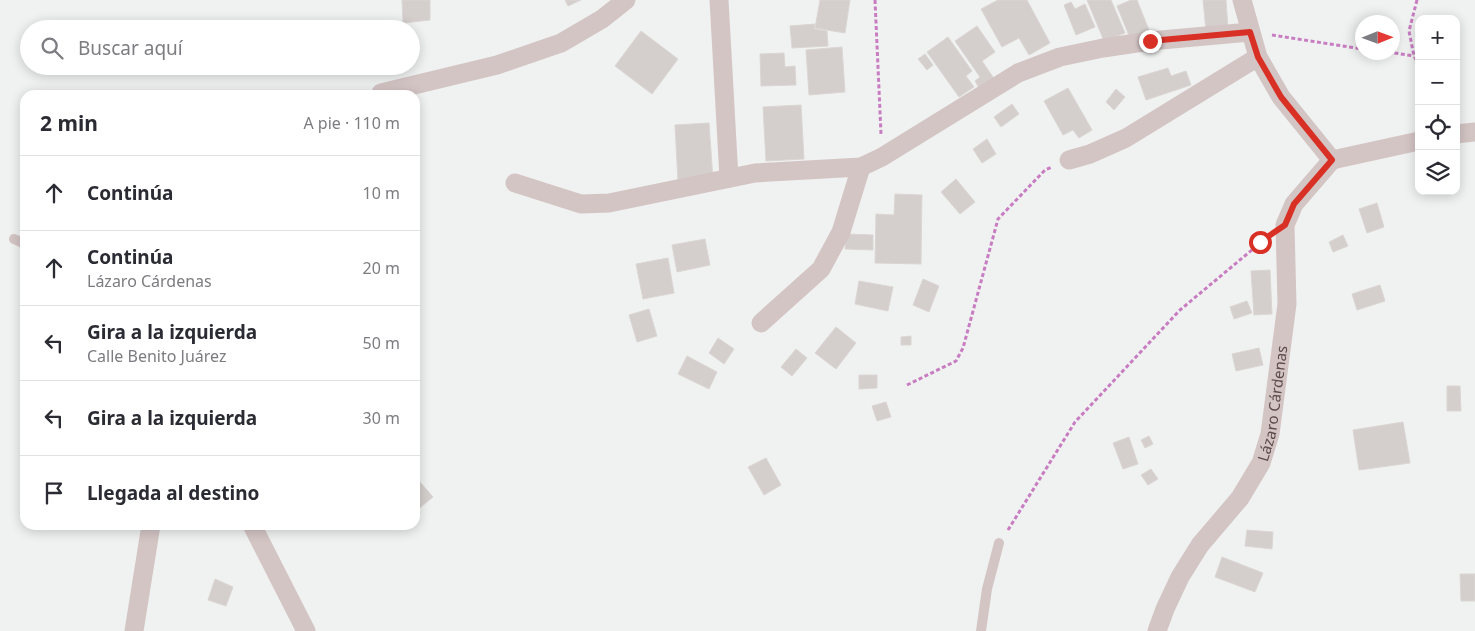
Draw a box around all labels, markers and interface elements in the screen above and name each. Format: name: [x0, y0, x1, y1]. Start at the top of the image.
north arrow: [1355, 15, 1400, 60]
map controls: [1415, 15, 1460, 195]
button: +: [1415, 15, 1460, 60]
search box: [20, 20, 420, 75]
route end: [1139, 30, 1162, 53]
icon: search: [38, 34, 66, 62]
text: Buscar aquí: [78, 35, 183, 61]
button: −: [1415, 60, 1460, 105]
button: locate: [1415, 105, 1460, 150]
text: 2 min: [40, 109, 98, 137]
text: A pie · 110 m: [303, 112, 400, 134]
button: layers: [1415, 150, 1460, 195]
icon: ahead: [40, 179, 68, 207]
text: Continúa: [87, 180, 173, 206]
text: 10 m: [363, 182, 400, 204]
route start: [1249, 231, 1272, 254]
text: Continúa: [87, 244, 173, 270]
icon: ahead: [40, 254, 68, 282]
text: 20 m: [363, 257, 400, 279]
text: Lázaro Cárdenas: [87, 270, 212, 292]
text: Gira a la izquierda: [87, 319, 257, 345]
icon: left: [40, 329, 68, 357]
text: 50 m: [363, 332, 400, 354]
street label: Lázaro Cárdenas: [1252, 344, 1291, 464]
text: Calle Benito Juárez: [87, 345, 227, 367]
icon: left: [40, 404, 68, 432]
text: Gira a la izquierda: [87, 405, 257, 431]
text: 30 m: [363, 407, 400, 429]
icon: arrive: [40, 479, 68, 507]
text: Llegada al destino: [87, 480, 259, 506]

